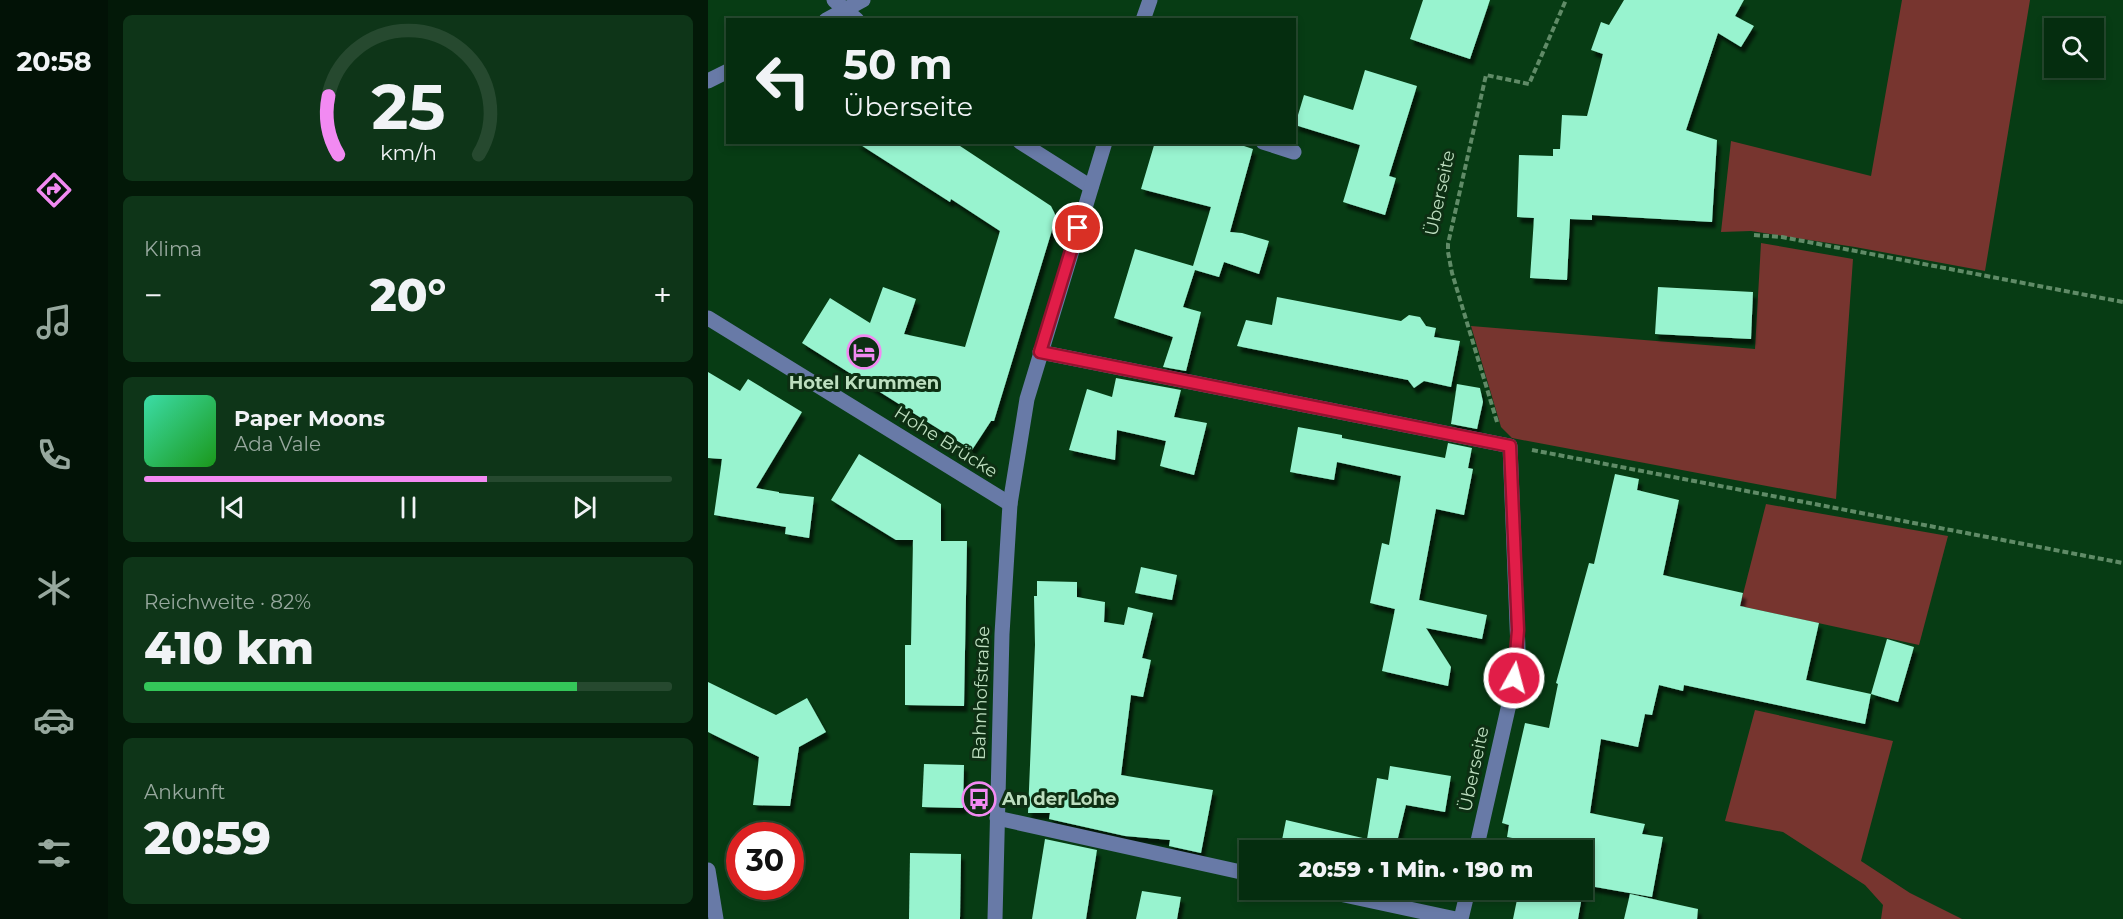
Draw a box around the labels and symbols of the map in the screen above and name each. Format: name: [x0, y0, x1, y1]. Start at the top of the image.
street label: Überseite: [1420, 148, 1460, 238]
pin: [1052, 202, 1103, 253]
hotel icon: Hotel Krummen: [846, 334, 882, 370]
place label: Hotel Krummen: [789, 372, 939, 394]
street label: Hohe Brücke: [890, 401, 1002, 483]
street label: Bahnhofstraße: [968, 625, 994, 760]
position arrow: [1482, 646, 1546, 710]
street label: Überseite: [1454, 724, 1494, 814]
bus stop icon: An der Lohe: [961, 781, 997, 817]
place label: An der Lohe: [1001, 788, 1116, 810]
speed limit sign: 30: [726, 822, 804, 900]

